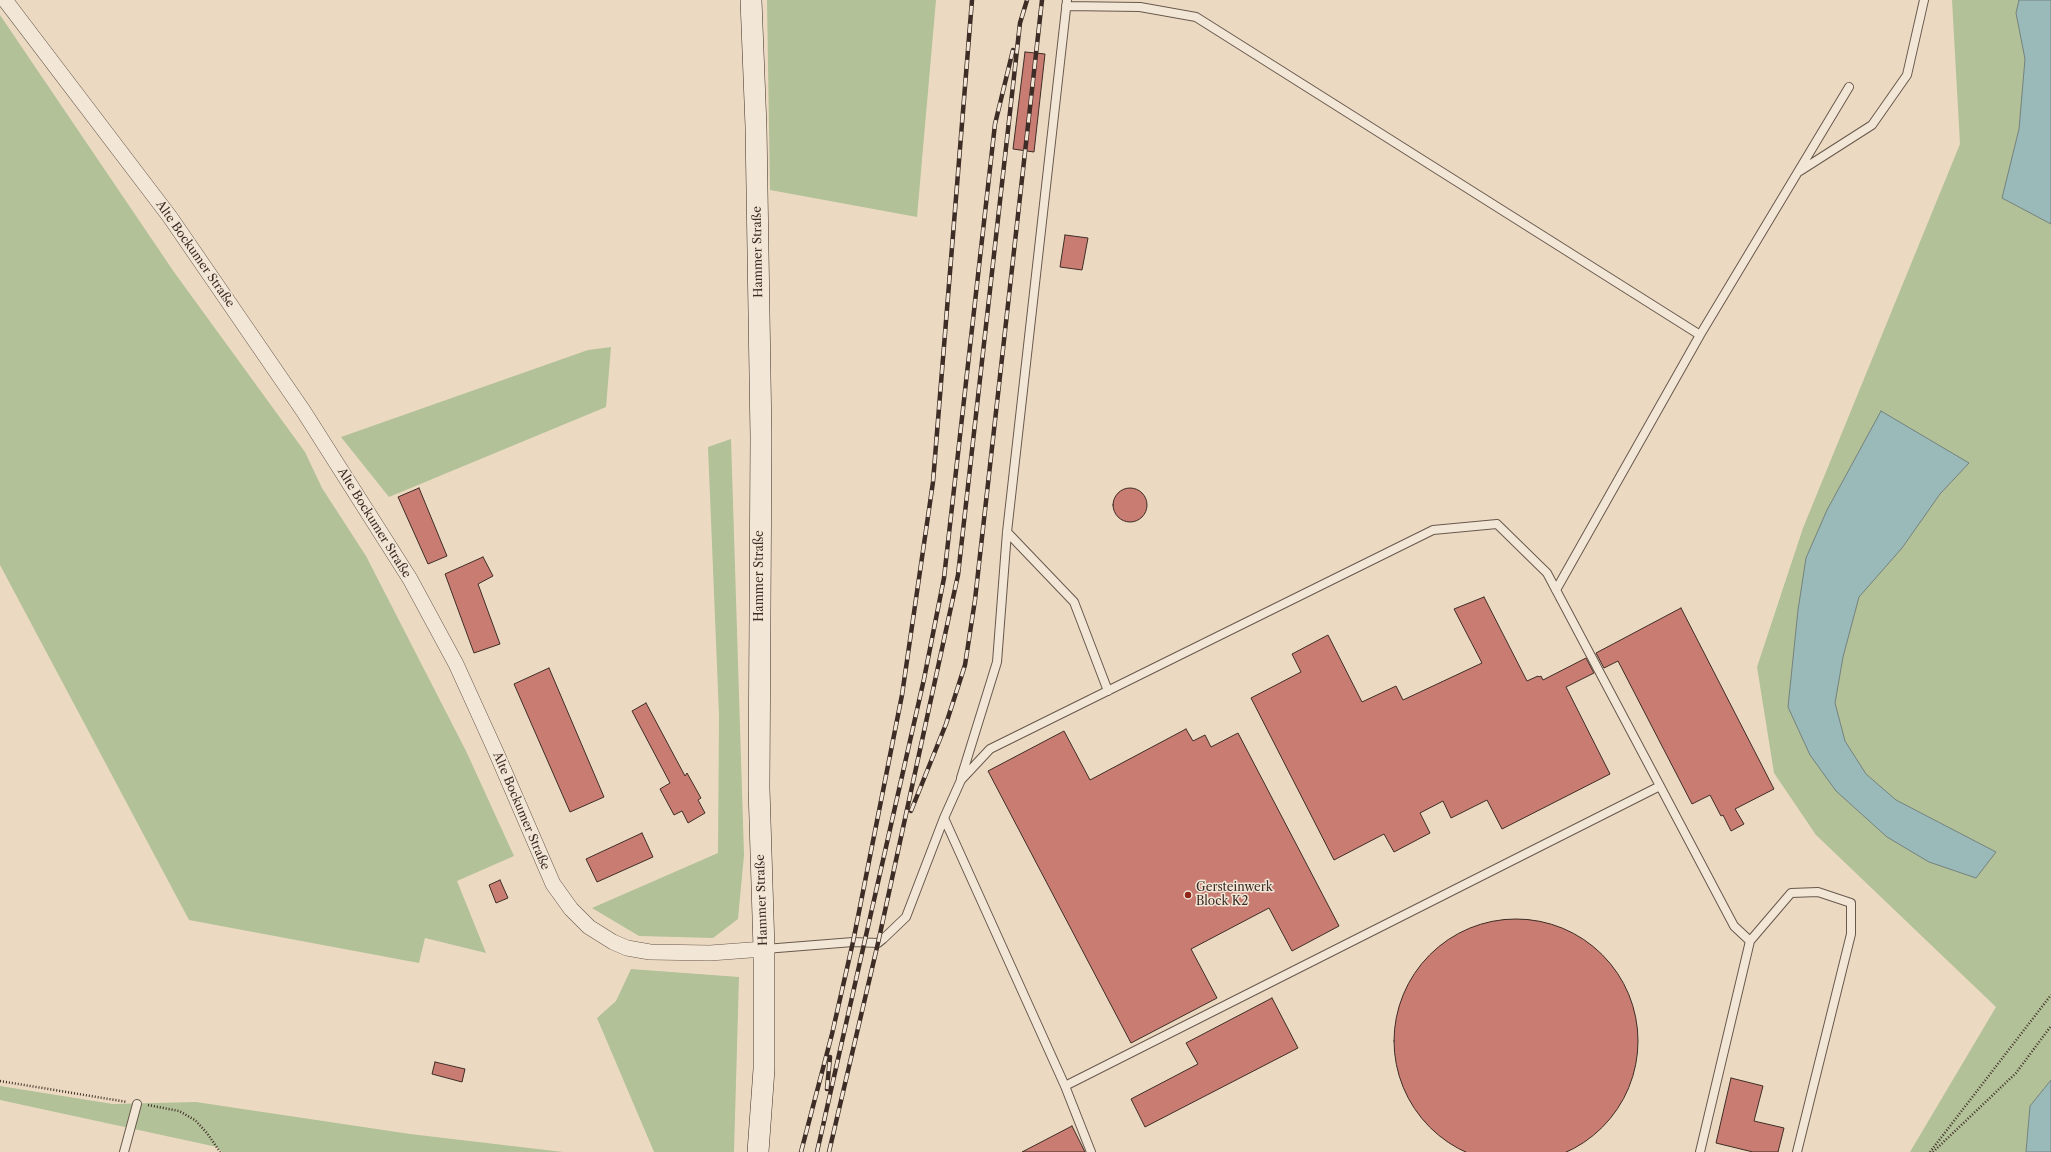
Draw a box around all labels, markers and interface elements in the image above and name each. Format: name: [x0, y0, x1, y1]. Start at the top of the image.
street label: Alte Bockumer Straße: [153, 198, 237, 310]
street label: Hammer Straße: [750, 206, 766, 298]
street label: Alte Bockumer Straße: [334, 465, 414, 581]
street label: Hammer Straße: [753, 530, 767, 622]
street label: Alte Bockumer Straße: [490, 750, 552, 872]
street label: Hammer Straße: [753, 854, 771, 946]
place label: Gersteinwerk Block K2: [1196, 881, 1273, 909]
marker: Gersteinwerk Block K2: [1183, 890, 1193, 900]

